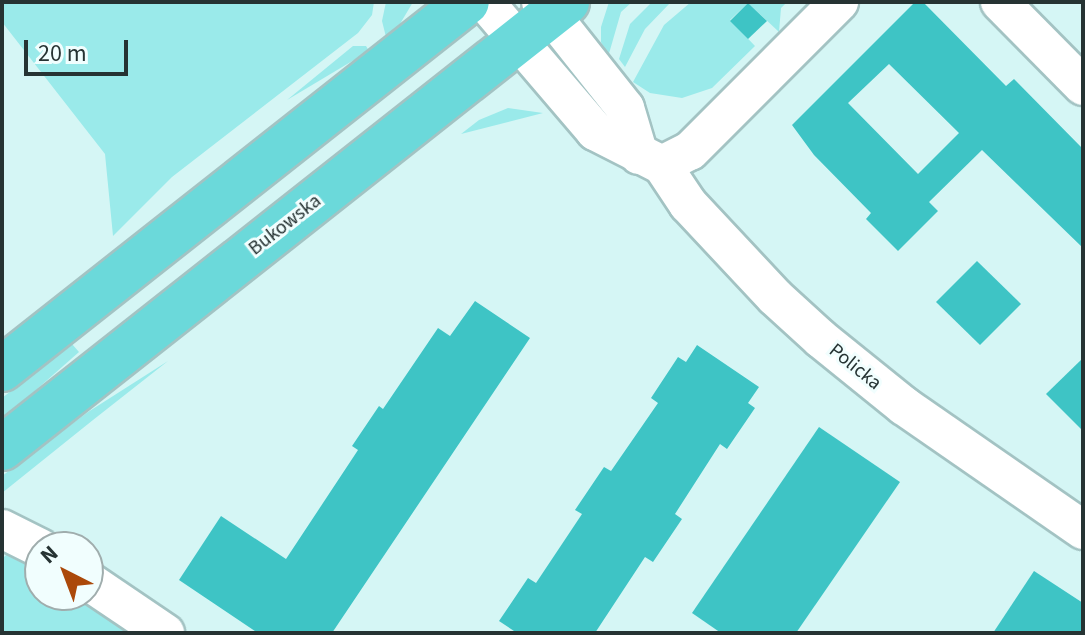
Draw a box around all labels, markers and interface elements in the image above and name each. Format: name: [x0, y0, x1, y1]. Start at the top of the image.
scale bar: [28, 24, 132, 74]
text: 20 m: [38, 36, 87, 71]
street label: Bukowska: [244, 189, 326, 261]
street label: Policka: [824, 339, 886, 395]
north arrow: [24, 531, 104, 611]
text: N: [33, 538, 65, 571]

